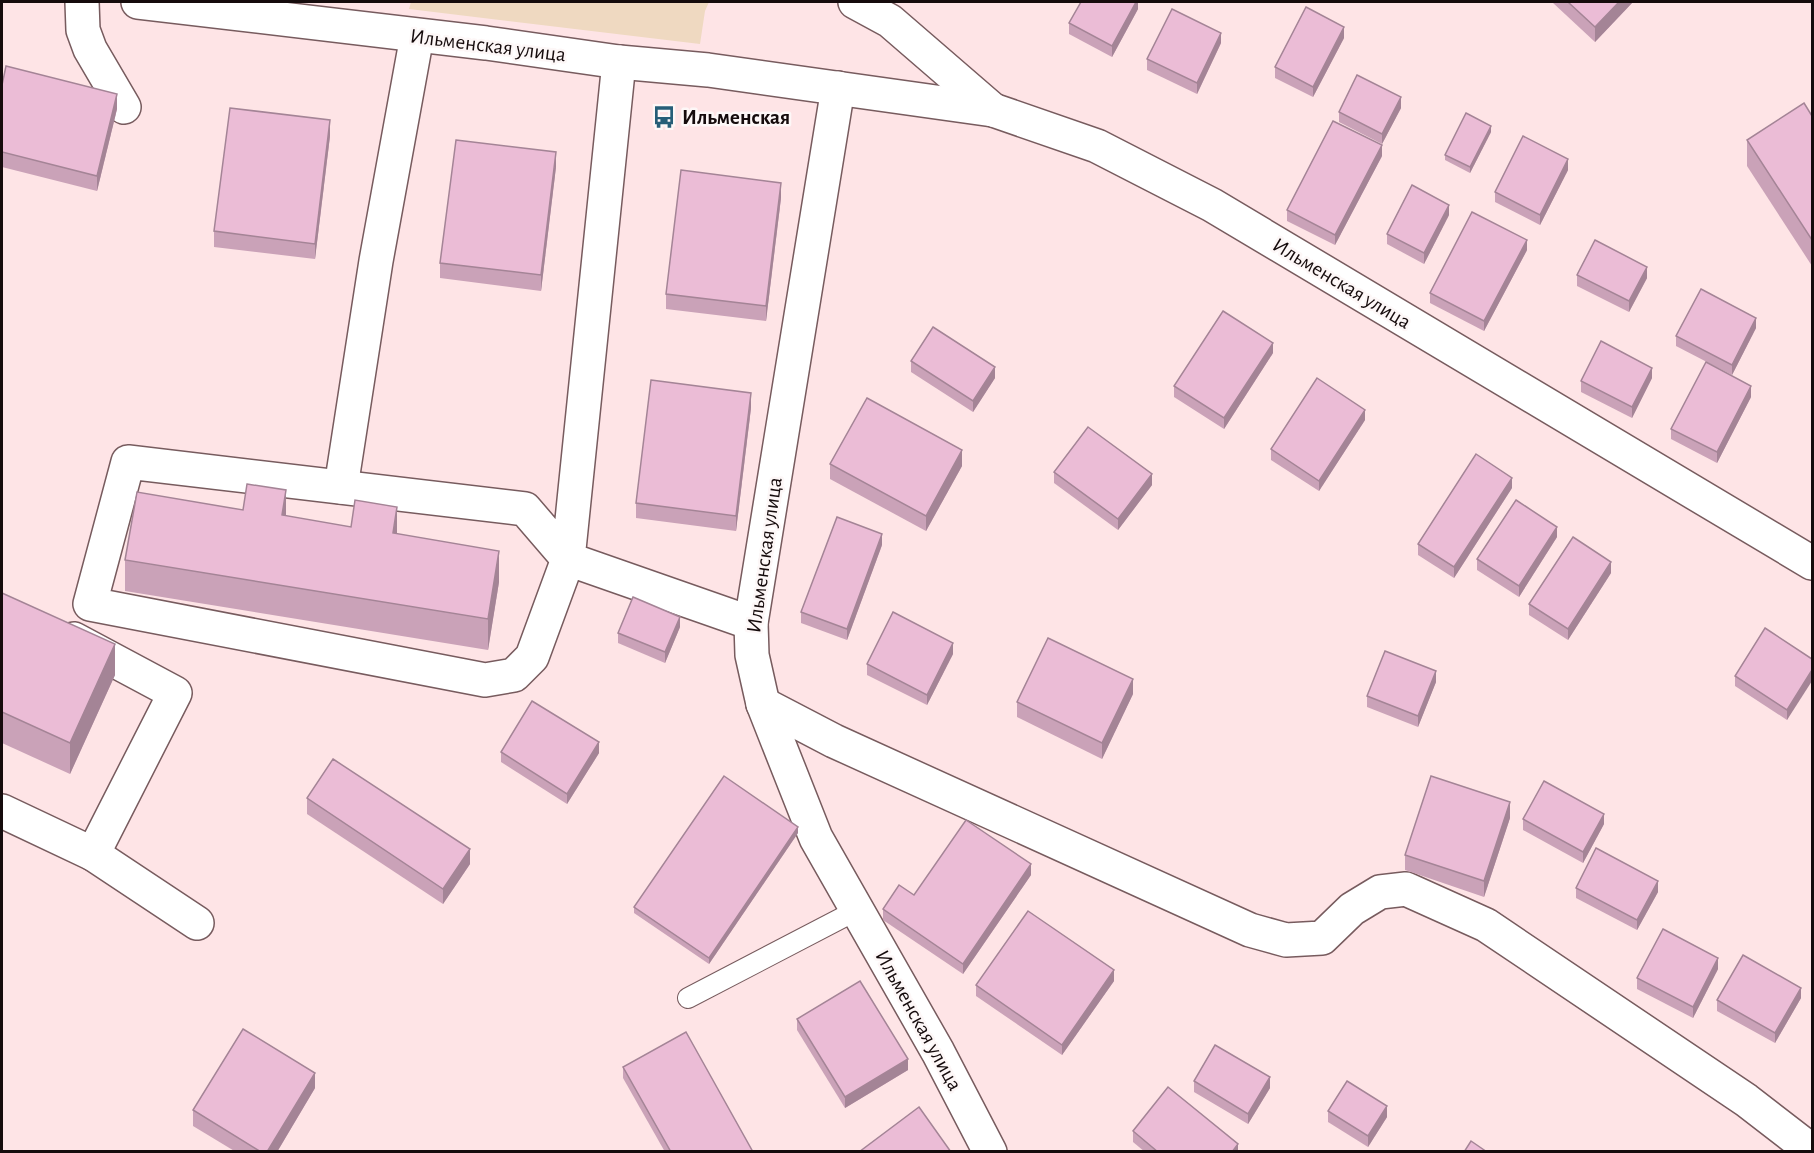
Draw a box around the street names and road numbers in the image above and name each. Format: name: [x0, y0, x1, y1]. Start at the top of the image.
street label: Ильменская улица: [409, 26, 568, 66]
street label: Ильменская улица: [1269, 234, 1415, 333]
street label: Ильменская улица: [743, 475, 786, 634]
street label: Ильменская улица: [871, 946, 966, 1094]

